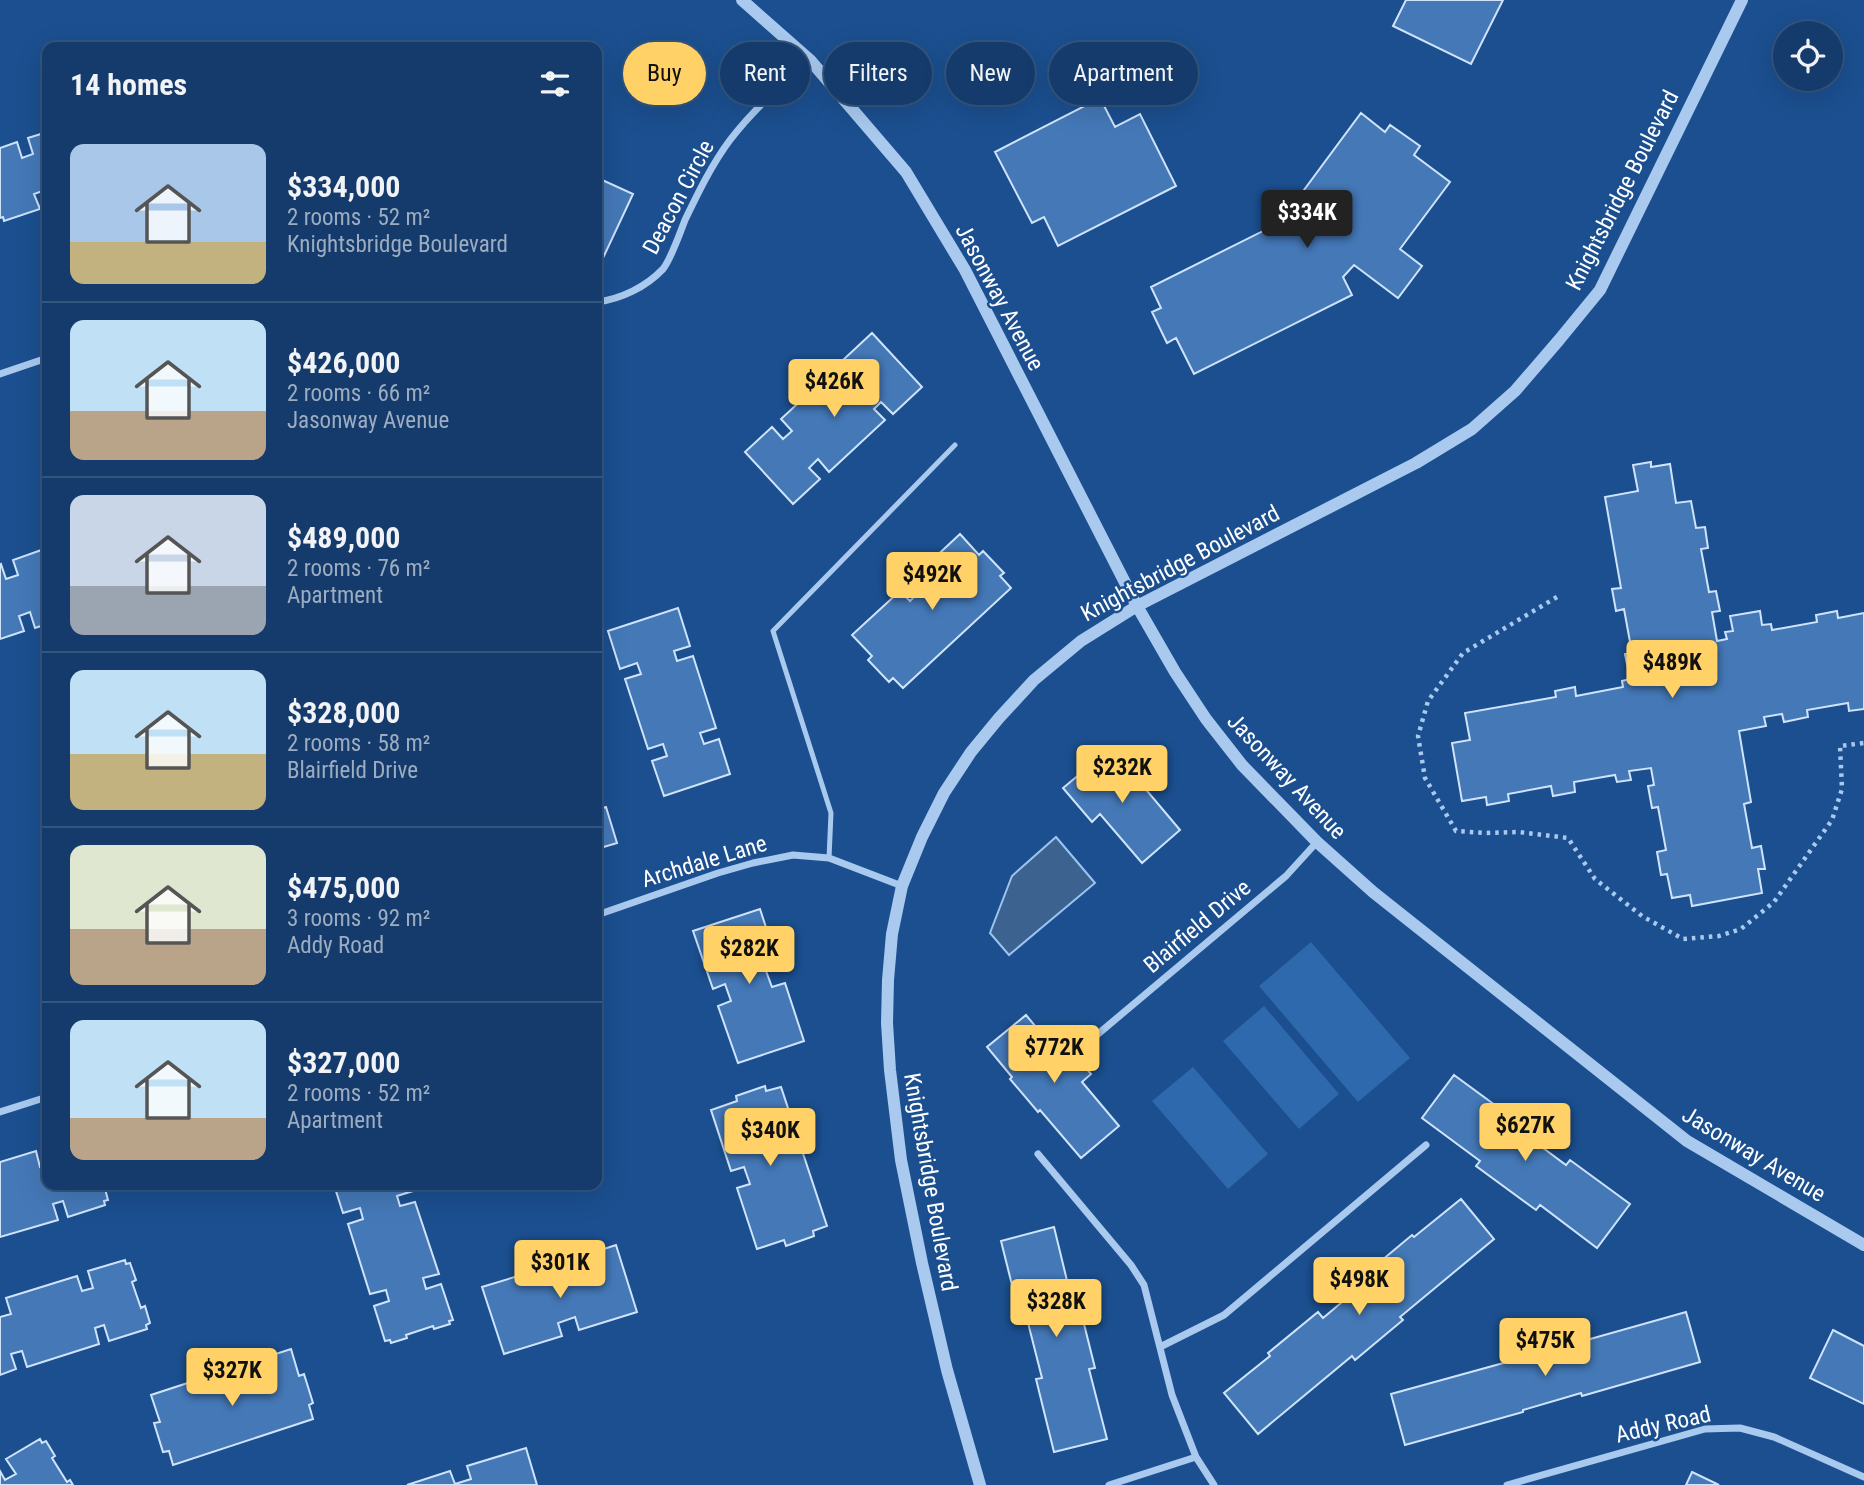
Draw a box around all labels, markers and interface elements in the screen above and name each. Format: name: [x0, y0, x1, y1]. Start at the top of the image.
map controls: [1773, 21, 1843, 91]
button: locate: [1773, 21, 1843, 91]
chip: Buy: [623, 42, 706, 105]
chip: Rent: [720, 42, 810, 105]
chip: Filters: [824, 42, 932, 105]
chip: New: [946, 42, 1035, 105]
chip: Apartment: [1049, 42, 1198, 105]
icon: filters: [536, 65, 574, 103]
text: 14 homes: [70, 67, 187, 102]
street label: Knightsbridge Boulevard: [1560, 86, 1685, 295]
street label: Deacon Circle: [637, 136, 720, 259]
text: $334,000: [287, 169, 400, 204]
icon: home: [126, 172, 210, 256]
pin: $334K: [1258, 190, 1356, 250]
text: $334K: [1277, 199, 1337, 226]
text: 2 rooms · 52 m²: [287, 204, 430, 231]
street label: Jasonway Avenue: [950, 219, 1050, 375]
text: Knightsbridge Boulevard: [287, 231, 508, 258]
text: $426,000: [287, 345, 400, 380]
icon: home: [126, 348, 210, 432]
pin: $426K: [785, 360, 883, 419]
text: $426K: [804, 368, 864, 395]
text: 2 rooms · 66 m²: [287, 380, 430, 407]
text: Jasonway Avenue: [287, 407, 449, 434]
street label: Knightsbridge Boulevard: [1076, 500, 1284, 627]
text: $489,000: [287, 520, 400, 555]
icon: home: [126, 523, 210, 607]
pin: $492K: [883, 552, 981, 612]
text: 2 rooms · 76 m²: [287, 555, 430, 582]
text: $492K: [902, 561, 962, 588]
text: Apartment: [287, 582, 383, 609]
pin: $489K: [1623, 640, 1721, 700]
text: $489K: [1642, 649, 1702, 676]
text: $328,000: [287, 695, 400, 730]
icon: home: [126, 698, 210, 782]
street label: Jasonway Avenue: [1221, 708, 1352, 845]
text: 2 rooms · 58 m²: [287, 730, 430, 757]
pin: $232K: [1073, 746, 1171, 805]
text: $232K: [1092, 754, 1152, 781]
text: Blairfield Drive: [287, 757, 418, 784]
street label: Archdale Lane: [638, 830, 770, 893]
text: $475,000: [287, 870, 400, 905]
icon: home: [126, 873, 210, 957]
street label: Blairfield Drive: [1138, 874, 1256, 979]
text: 3 rooms · 92 m²: [287, 905, 430, 932]
pin: $282K: [700, 926, 798, 986]
text: Addy Road: [287, 932, 384, 959]
text: $282K: [719, 935, 779, 962]
pin: $772K: [1005, 1026, 1103, 1085]
text: $772K: [1024, 1034, 1084, 1061]
text: $327,000: [287, 1045, 400, 1080]
icon: home: [126, 1048, 210, 1132]
street label: Knightsbridge Boulevard: [898, 1071, 963, 1293]
text: 2 rooms · 52 m²: [287, 1080, 430, 1107]
street label: Jasonway Avenue: [1677, 1101, 1830, 1208]
pin: $627K: [1476, 1104, 1574, 1163]
text: Apartment: [287, 1107, 383, 1134]
pin: $340K: [721, 1108, 819, 1168]
text: $627K: [1495, 1112, 1555, 1139]
text: $340K: [740, 1117, 800, 1144]
pin: $301K: [511, 1240, 609, 1300]
text: $301K: [530, 1249, 590, 1276]
pin: $498K: [1310, 1258, 1408, 1317]
text: $498K: [1329, 1266, 1389, 1293]
pin: $328K: [1007, 1280, 1105, 1339]
text: $328K: [1026, 1288, 1086, 1315]
pin: $475K: [1496, 1318, 1594, 1378]
text: $475K: [1515, 1327, 1575, 1354]
pin: $327K: [183, 1348, 281, 1408]
text: $327K: [202, 1357, 262, 1384]
street label: Addy Road: [1613, 1400, 1713, 1449]

